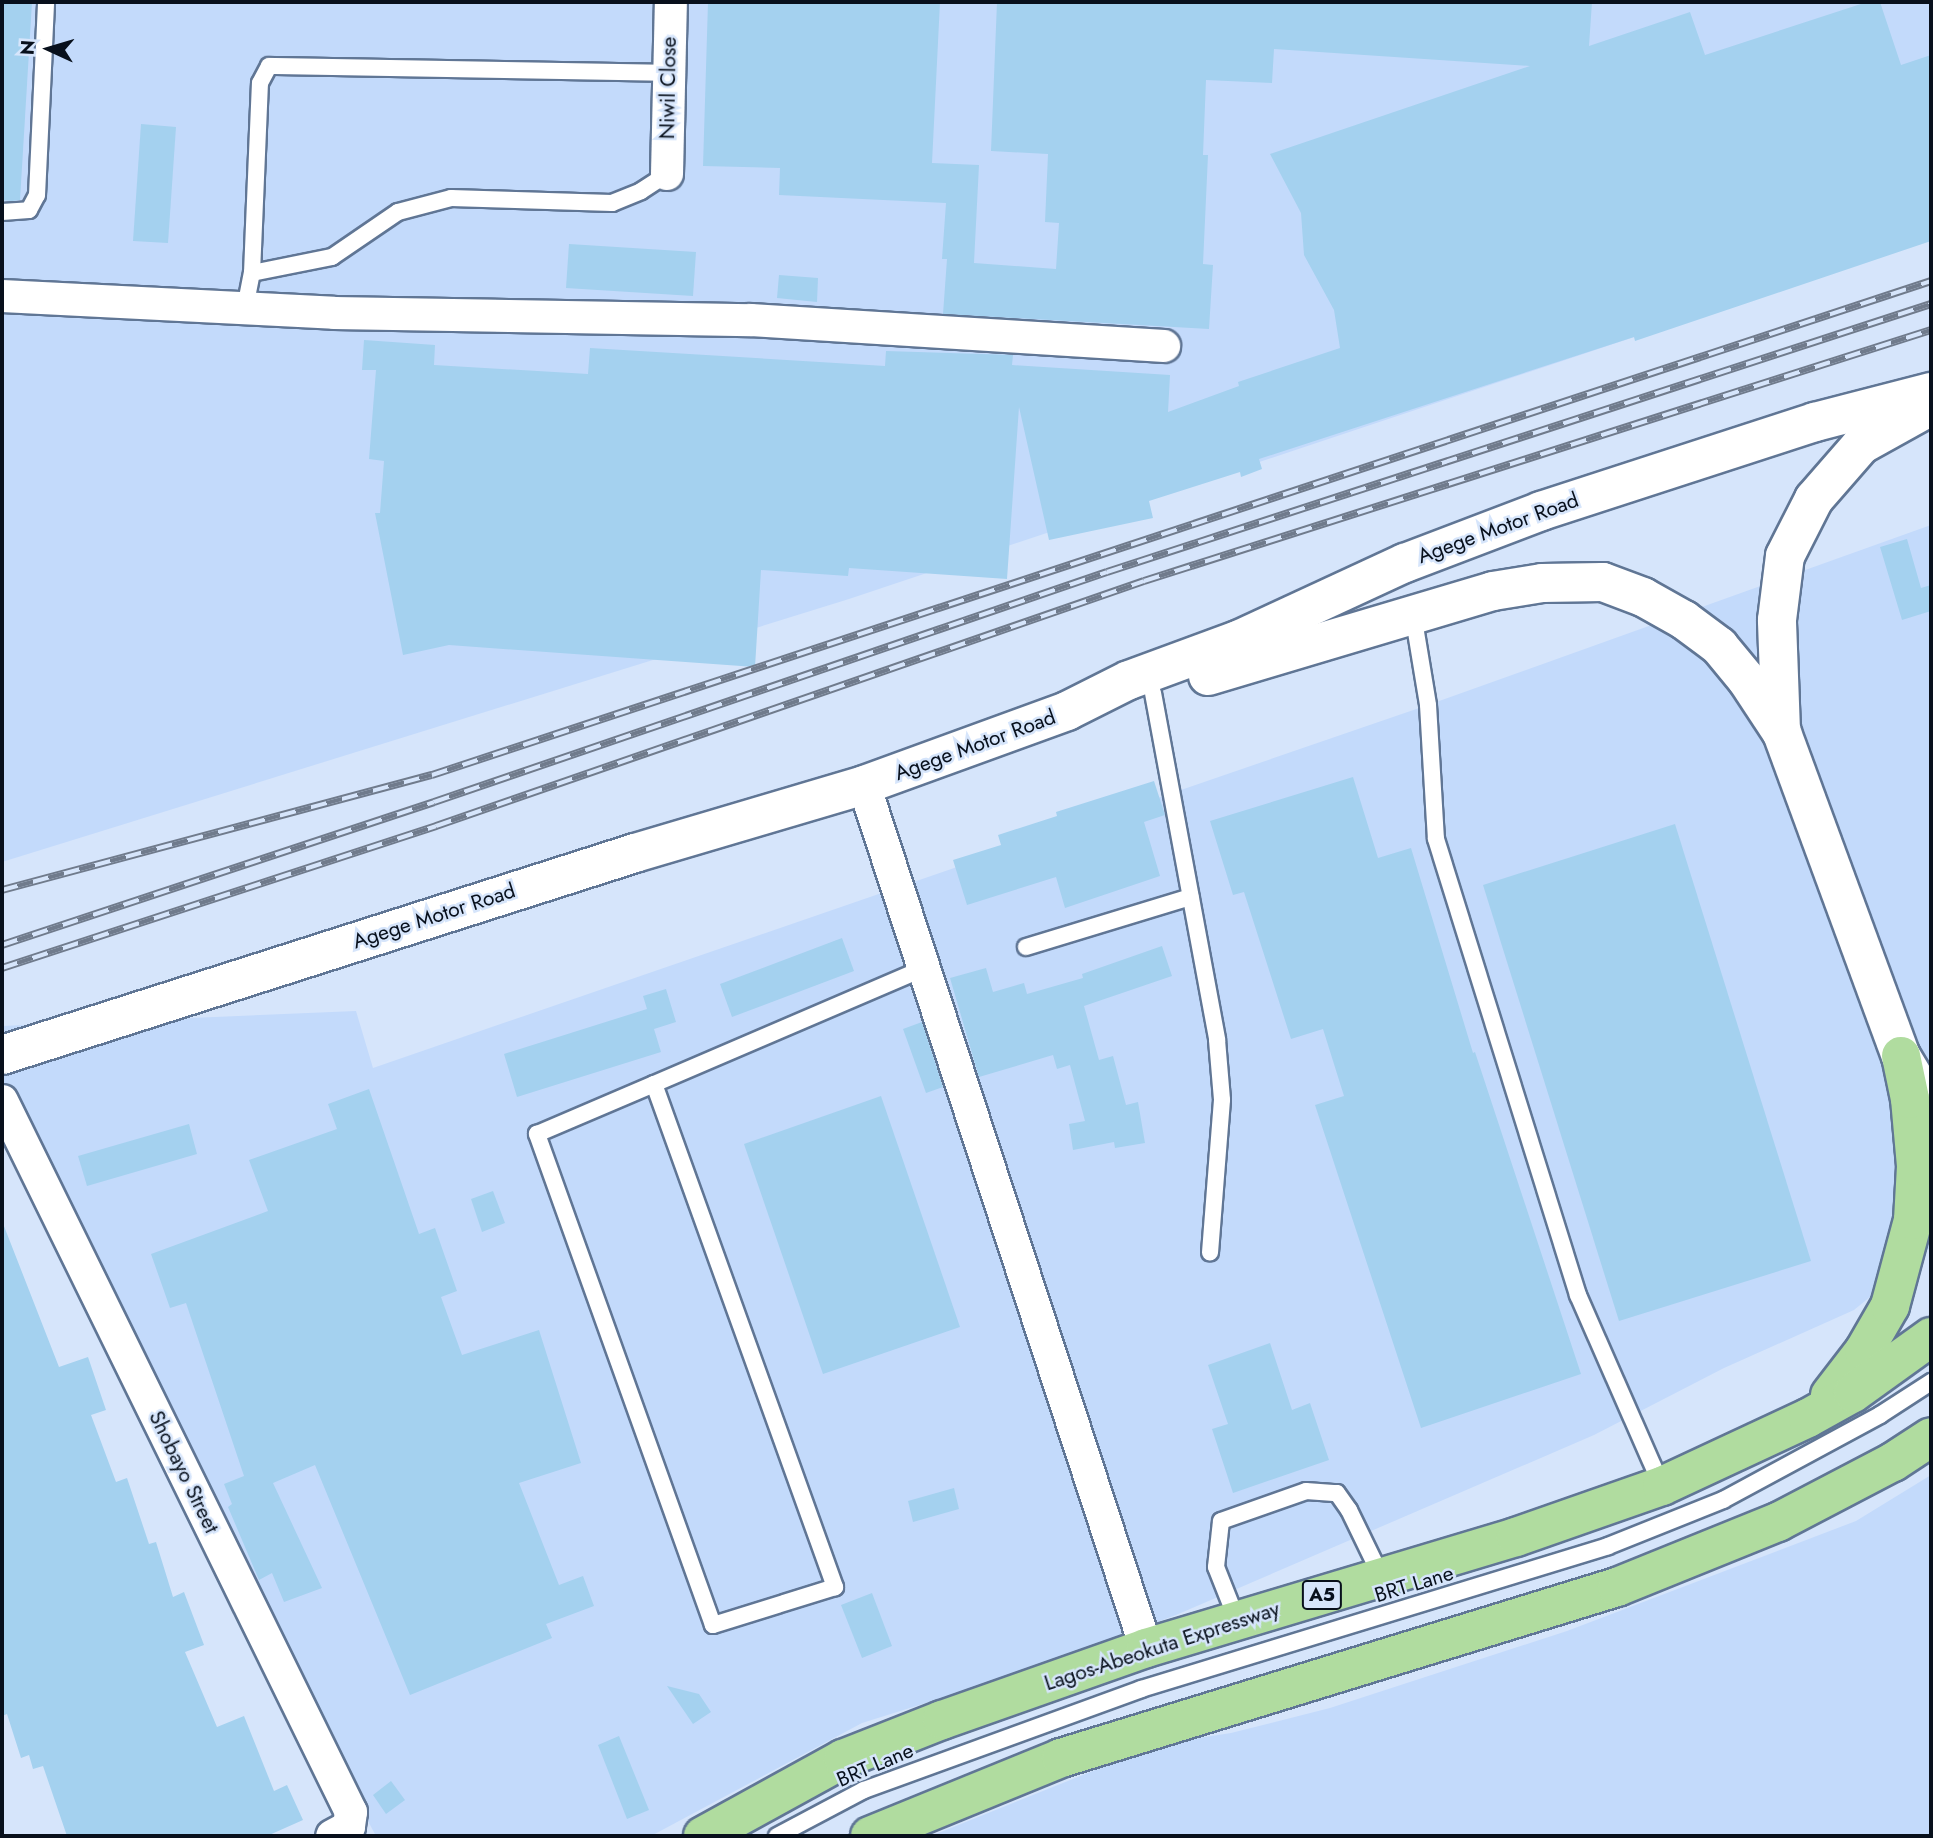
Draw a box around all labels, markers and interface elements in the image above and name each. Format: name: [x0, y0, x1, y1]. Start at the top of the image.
north arrow: [14, 14, 84, 84]
street label: Niwil Close: [655, 37, 681, 139]
text: N: [14, 39, 42, 56]
street label: Agege Motor Road: [1414, 487, 1582, 569]
street label: Agege Motor Road: [891, 704, 1059, 786]
street label: Agege Motor Road: [349, 878, 519, 954]
street label: Shobayo Street: [144, 1407, 224, 1537]
street label: BRT Lane: [1372, 1560, 1456, 1608]
road number: A5: [1301, 1580, 1343, 1610]
street label: Lagos-Abeokuta Expressway: [1041, 1596, 1283, 1696]
street label: BRT Lane: [833, 1738, 917, 1792]

